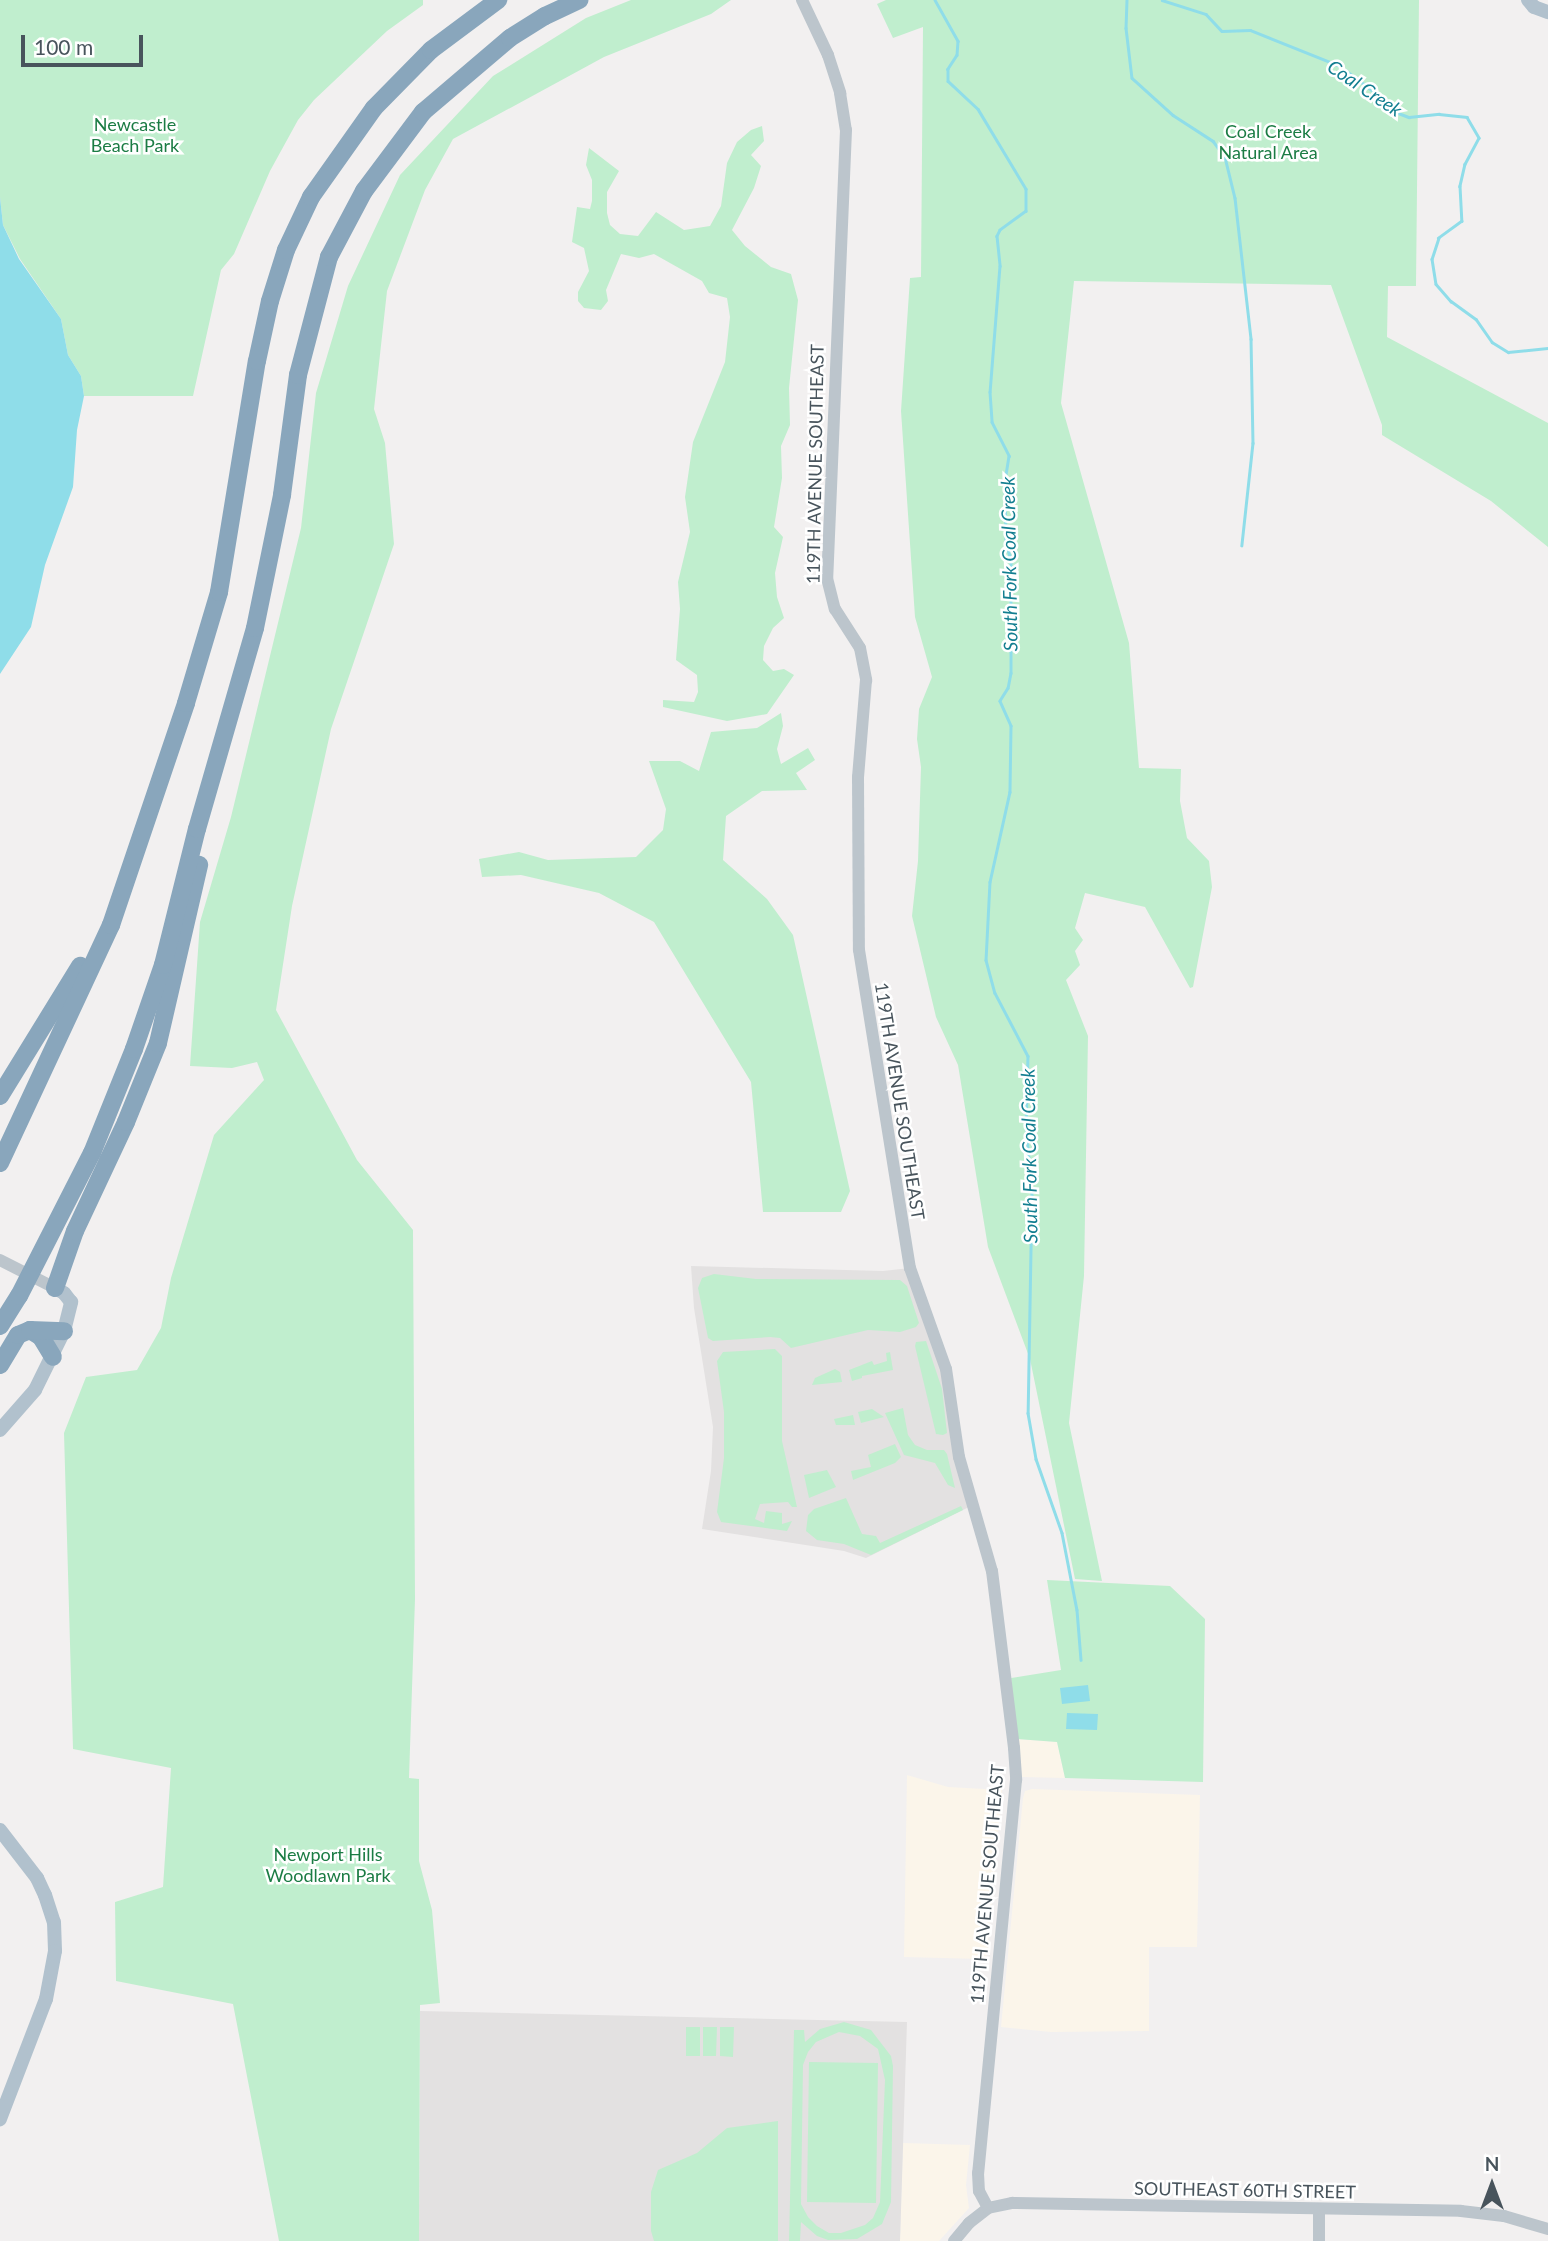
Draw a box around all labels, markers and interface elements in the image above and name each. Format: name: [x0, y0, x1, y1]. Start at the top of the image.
scale bar: [24, 21, 147, 65]
text: 100 m: [34, 34, 93, 59]
water label: Coal Creek: [1323, 55, 1407, 121]
park label: Newcastle Beach Park: [91, 114, 179, 156]
park label: Coal Creek Natural Area: [1218, 121, 1318, 164]
street label: 119TH AVENUE SOUTHEAST: [802, 343, 828, 585]
water label: South Fork Coal Creek: [996, 476, 1022, 652]
street label: 119TH AVENUE SOUTHEAST: [870, 980, 930, 1222]
water label: South Fork Coal Creek: [1016, 1068, 1042, 1244]
street label: 119TH AVENUE SOUTHEAST: [966, 1763, 1008, 2005]
park label: Newport Hills Woodlawn Park: [265, 1844, 391, 1886]
north arrow: [1457, 2150, 1527, 2220]
text: N: [1485, 2152, 1499, 2175]
street label: SOUTHEAST 60TH STREET: [1134, 2177, 1356, 2203]

